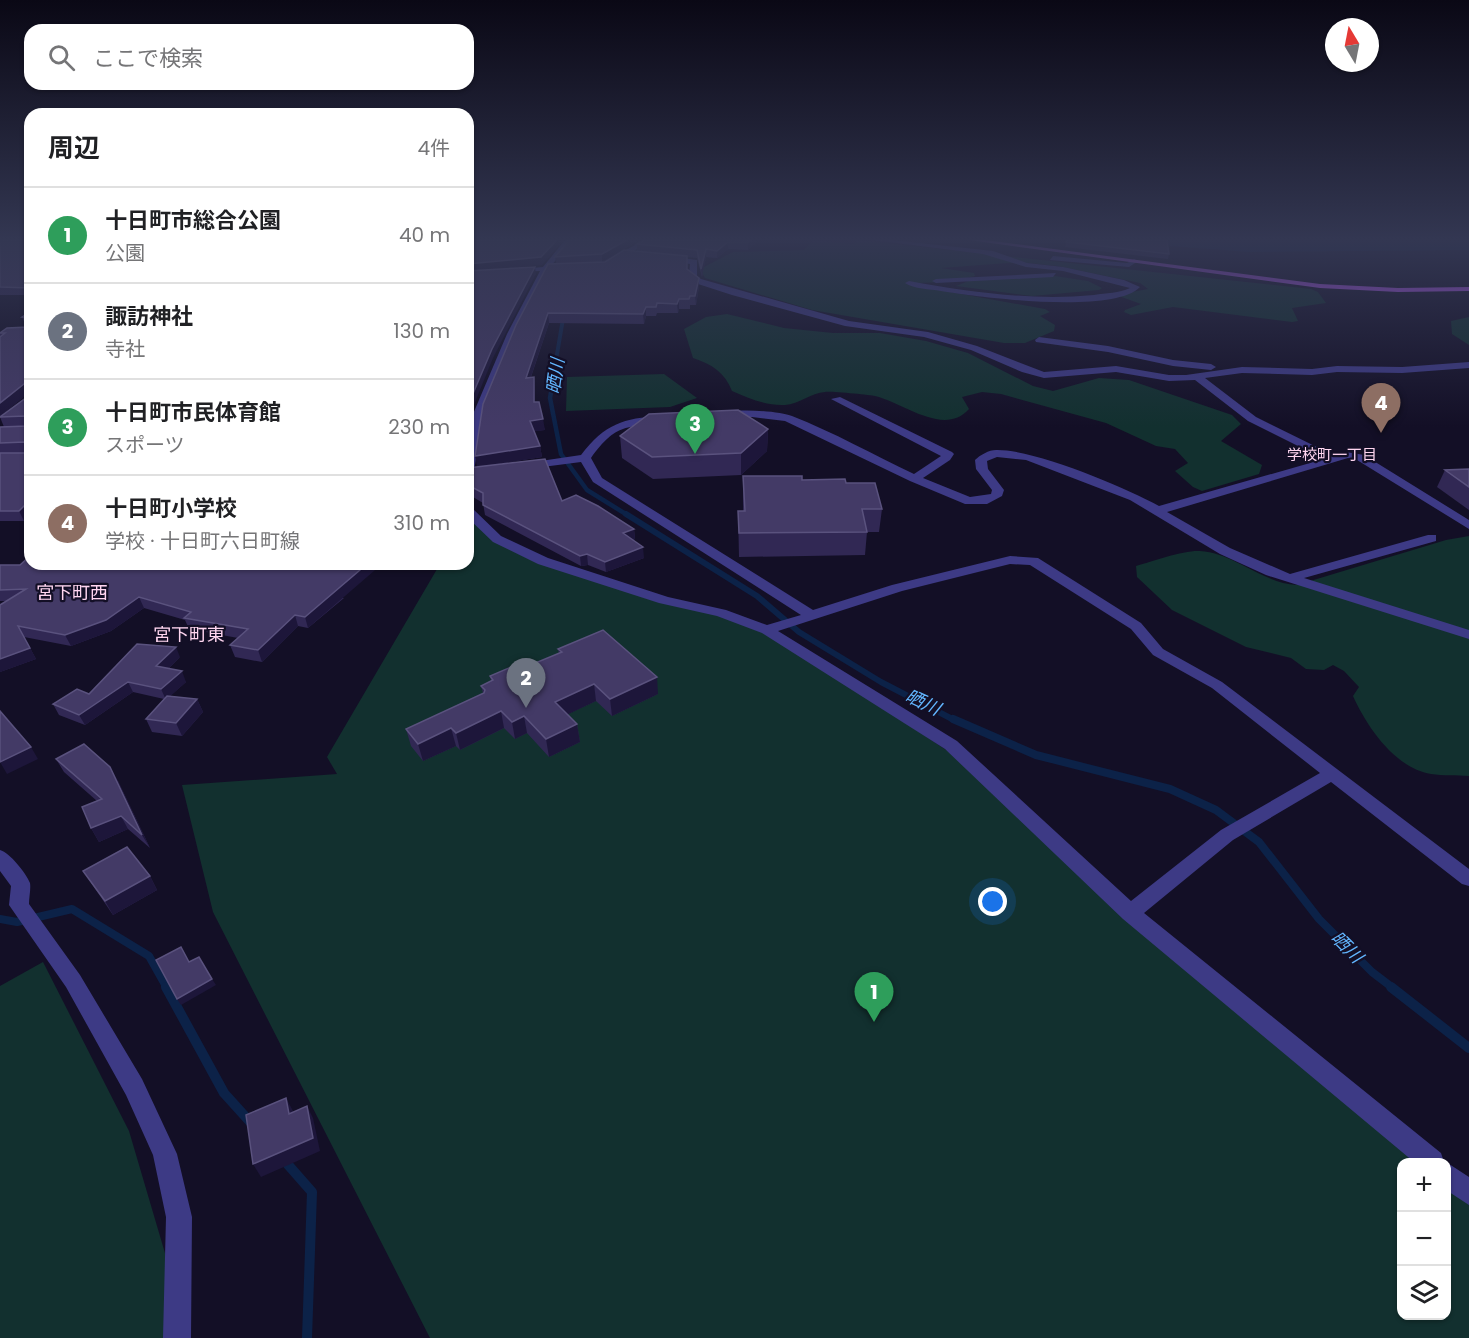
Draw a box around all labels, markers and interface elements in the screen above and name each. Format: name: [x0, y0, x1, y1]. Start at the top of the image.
north arrow: [1325, 18, 1379, 72]
search box: [24, 24, 474, 90]
icon: search: [45, 41, 78, 74]
text: ここで検索: [93, 43, 203, 74]
text: 周辺: [48, 130, 100, 166]
text: 4件: [417, 134, 450, 162]
text: 十日町市総合公園: [105, 205, 281, 236]
text: 1: [64, 221, 71, 249]
text: 40 m: [399, 221, 450, 249]
text: 公園: [105, 239, 145, 267]
text: 諏訪神社: [105, 301, 193, 332]
text: 2: [62, 317, 73, 345]
text: 130 m: [393, 317, 450, 345]
text: 寺社: [105, 335, 145, 363]
water label: 晒川: [540, 354, 570, 396]
pin: 4: [1362, 384, 1400, 433]
text: 十日町市民体育館: [105, 397, 281, 428]
pin: 3: [676, 404, 714, 454]
text: 3: [61, 413, 74, 441]
text: 230 m: [388, 413, 450, 441]
text: スポーツ: [105, 431, 185, 459]
district label: 学校町一丁目: [1287, 444, 1377, 465]
text: 十日町小学校: [105, 493, 237, 524]
text: 4: [61, 509, 74, 537]
text: 310 m: [393, 509, 450, 537]
text: 学校 · 十日町六日町線: [105, 527, 300, 555]
district label: 宮下町西: [36, 580, 108, 605]
district label: 宮下町東: [153, 622, 225, 647]
pin: 2: [506, 658, 546, 708]
water label: 晒川: [901, 683, 946, 722]
your location: [978, 887, 1007, 916]
water label: 晒川: [1325, 925, 1370, 970]
pin: 1: [854, 972, 894, 1022]
map controls: [1397, 1158, 1451, 1320]
button: +: [1397, 1158, 1451, 1212]
button: −: [1397, 1212, 1451, 1266]
button: layers: [1397, 1266, 1451, 1320]

